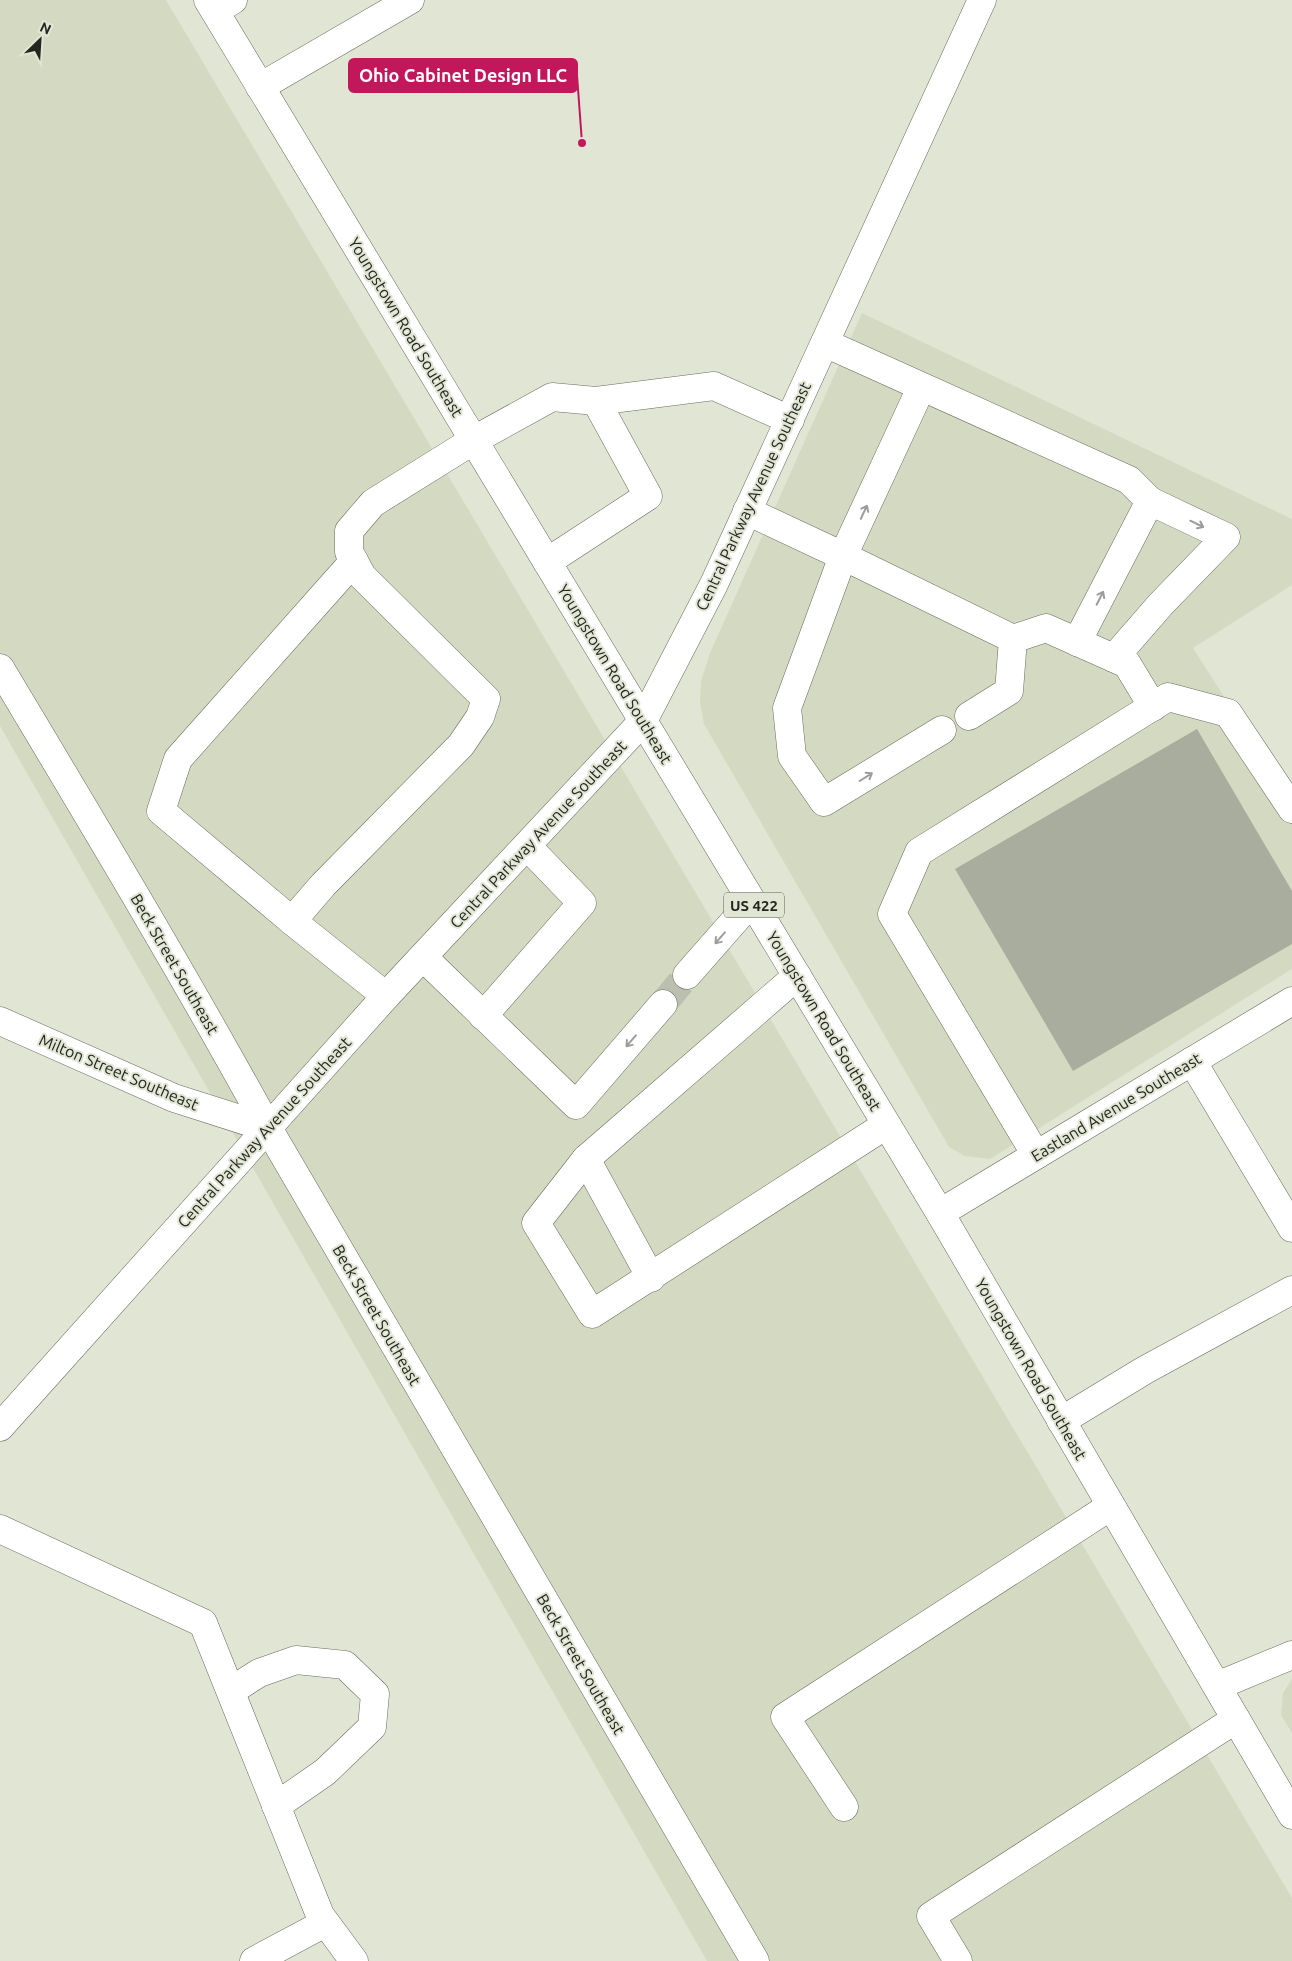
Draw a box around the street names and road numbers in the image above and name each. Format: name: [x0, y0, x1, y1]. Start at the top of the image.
street label: Youngstown Road Southeast: [345, 234, 467, 421]
street label: Central Parkway Avenue Southeast: [692, 378, 814, 613]
street label: Youngstown Road Southeast: [554, 581, 676, 768]
street label: Central Parkway Avenue Southeast: [446, 736, 630, 932]
street label: Beck Street Southeast: [127, 891, 223, 1038]
road number: US 422: [724, 892, 784, 918]
street label: Youngstown Road Southeast: [763, 928, 885, 1115]
street label: Milton Street Southeast: [37, 1030, 202, 1114]
street label: Central Parkway Avenue Southeast: [174, 1033, 355, 1231]
street label: Eastland Avenue Southeast: [1028, 1049, 1205, 1165]
street label: Beck Street Southeast: [329, 1242, 425, 1389]
street label: Youngstown Road Southeast: [972, 1275, 1091, 1463]
street label: Beck Street Southeast: [533, 1591, 629, 1738]

